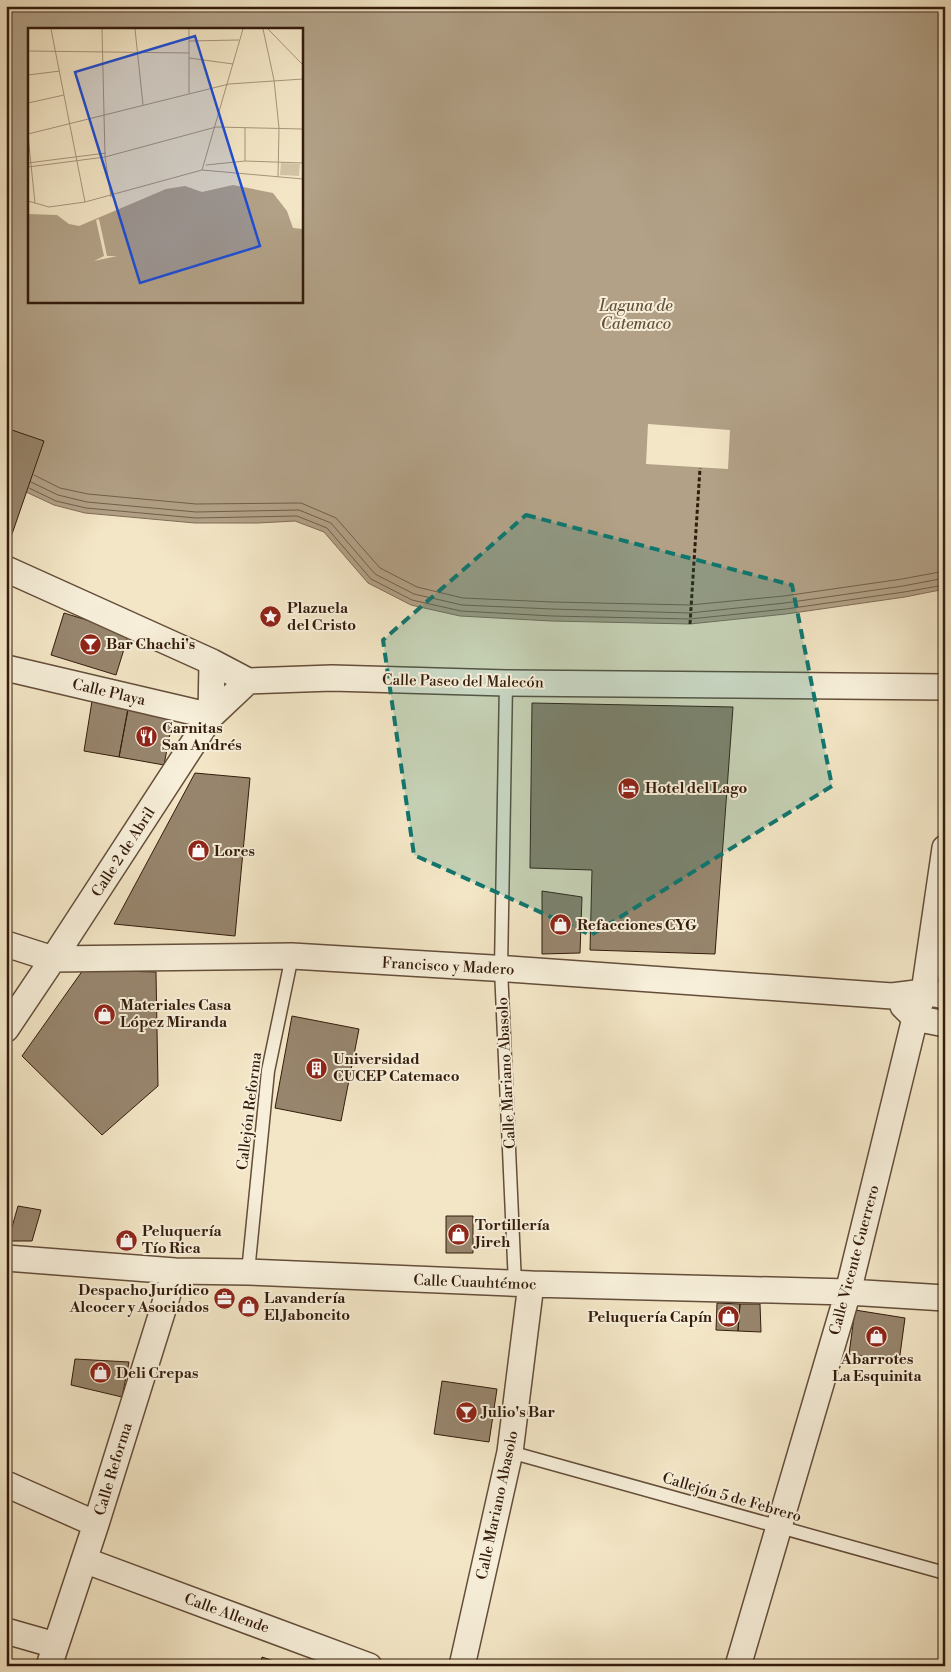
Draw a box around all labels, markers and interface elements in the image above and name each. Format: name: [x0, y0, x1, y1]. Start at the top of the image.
inset map: [28, 28, 302, 302]
water label: Laguna de Catemaco: [598, 296, 673, 334]
place label: Plazuela del Cristo: [287, 599, 356, 635]
place icon: Plazuela del Cristo: [259, 605, 283, 629]
bar icon: Bar Chachi's: [78, 632, 102, 656]
place label: Bar Chachi's: [106, 635, 195, 654]
street label: Calle Paseo del Malecón: [382, 671, 544, 692]
street label: Calle Playa: [70, 675, 148, 710]
place label: Carnitas San Andrés: [162, 719, 242, 755]
restaurant icon: Carnitas San Andrés: [134, 725, 158, 749]
hotel icon: Hotel del Lago: [617, 776, 641, 800]
place label: Hotel del Lago: [645, 779, 747, 798]
street label: Calle 2 de Abril: [87, 803, 160, 901]
shop icon: Lores: [186, 839, 210, 863]
place label: Lores: [214, 842, 255, 861]
shop icon: Refacciones CYG: [549, 913, 573, 937]
place label: Refacciones CYG: [577, 916, 697, 935]
street label: Francisco y Madero: [381, 954, 515, 979]
place label: Materiales Casa López Miranda: [120, 996, 232, 1032]
street label: Calle Mariano Abasolo: [493, 997, 520, 1149]
shop icon: Materiales Casa López Miranda: [92, 1002, 116, 1026]
place label: Universidad CUCEP Catemaco: [333, 1050, 460, 1086]
street label: Callejón Reforma: [233, 1051, 266, 1171]
building icon: Universidad CUCEP Catemaco: [305, 1056, 329, 1080]
street label: Calle Vicente Guerrero: [825, 1183, 884, 1337]
place label: Tortillería Jireh: [473, 1216, 551, 1252]
place label: Peluquería Tío Rica: [142, 1222, 223, 1258]
shop icon: Tortillería Jireh: [447, 1222, 471, 1246]
shop icon: Peluquería Tío Rica: [114, 1228, 138, 1252]
street label: Calle Cuauhtémoc: [413, 1271, 537, 1294]
place label: Despacho Jurídico Alcocer y Asociados: [69, 1281, 209, 1317]
office icon: Despacho Jurídico Alcocer y Asociados: [213, 1287, 237, 1311]
place label: Lavandería El Jaboncito: [264, 1289, 350, 1325]
shop icon: Lavandería El Jaboncito: [236, 1295, 260, 1319]
shop icon: Peluquería Capín: [716, 1305, 740, 1329]
place label: Peluquería Capín: [588, 1308, 713, 1327]
shop icon: Abarrotes La Esquinita: [865, 1324, 889, 1348]
place label: Abarrotes La Esquinita: [832, 1350, 923, 1386]
shop icon: Deli Crepas: [88, 1361, 112, 1385]
place label: Deli Crepas: [116, 1364, 198, 1383]
bar icon: Julio's Bar: [454, 1400, 478, 1424]
place label: Julio's Bar: [480, 1403, 555, 1422]
street label: Calle Reforma: [90, 1420, 137, 1518]
street label: Calle Mariano Abasolo: [472, 1429, 523, 1581]
street label: Callejón 5 de Febrero: [660, 1469, 804, 1526]
street label: Calle Allende: [182, 1589, 272, 1638]

